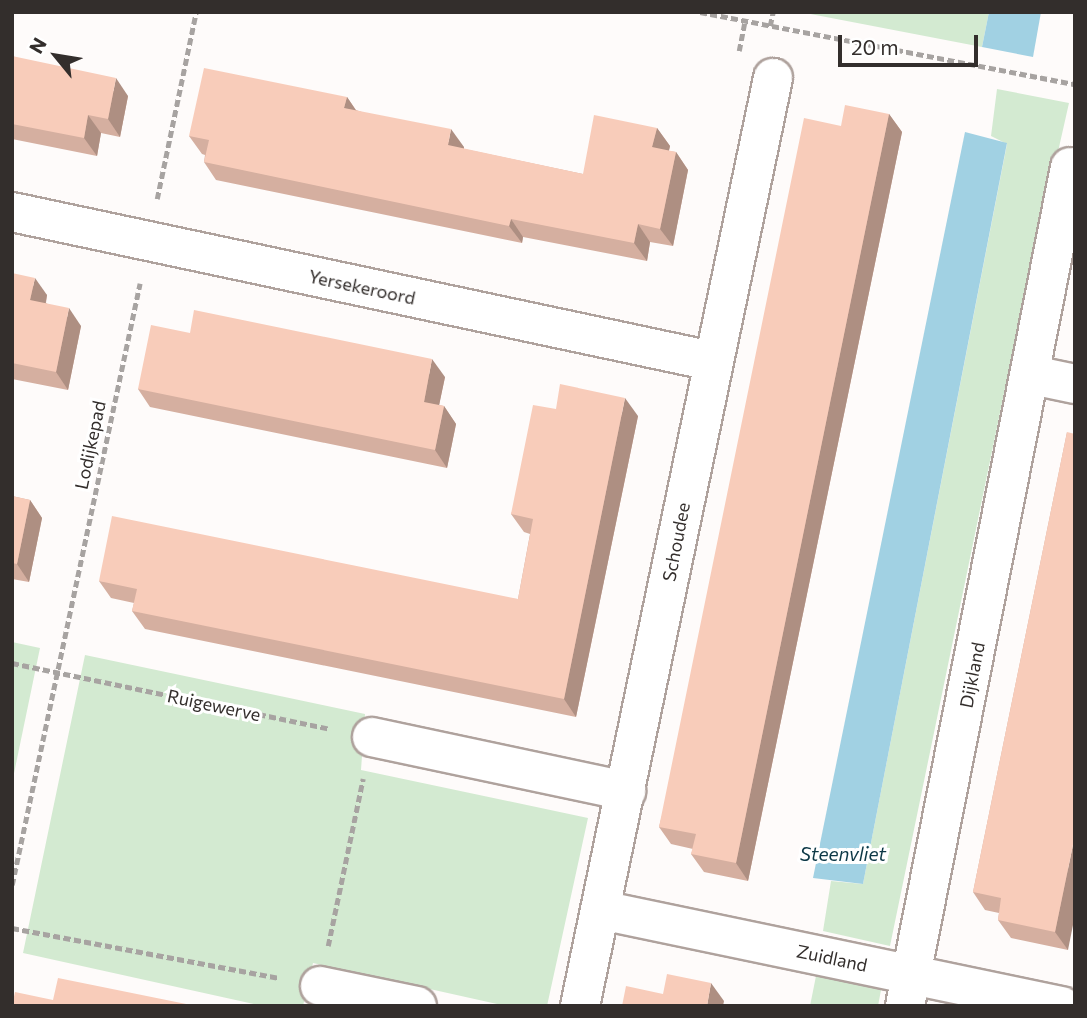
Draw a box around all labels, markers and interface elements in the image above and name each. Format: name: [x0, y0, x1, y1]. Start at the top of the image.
north arrow: [21, 21, 91, 91]
scale bar: [842, 21, 982, 65]
text: N: [24, 33, 51, 57]
text: 20 m: [851, 34, 899, 59]
street label: Yersekeroord: [307, 265, 417, 309]
street label: Lodijkepad: [70, 399, 110, 491]
street label: Schoudee: [658, 501, 694, 583]
street label: Dijkland: [955, 640, 989, 710]
street label: Ruigewerve: [165, 685, 263, 725]
water label: Steenvliet: [800, 843, 886, 865]
street label: Zuidland: [795, 940, 869, 976]

